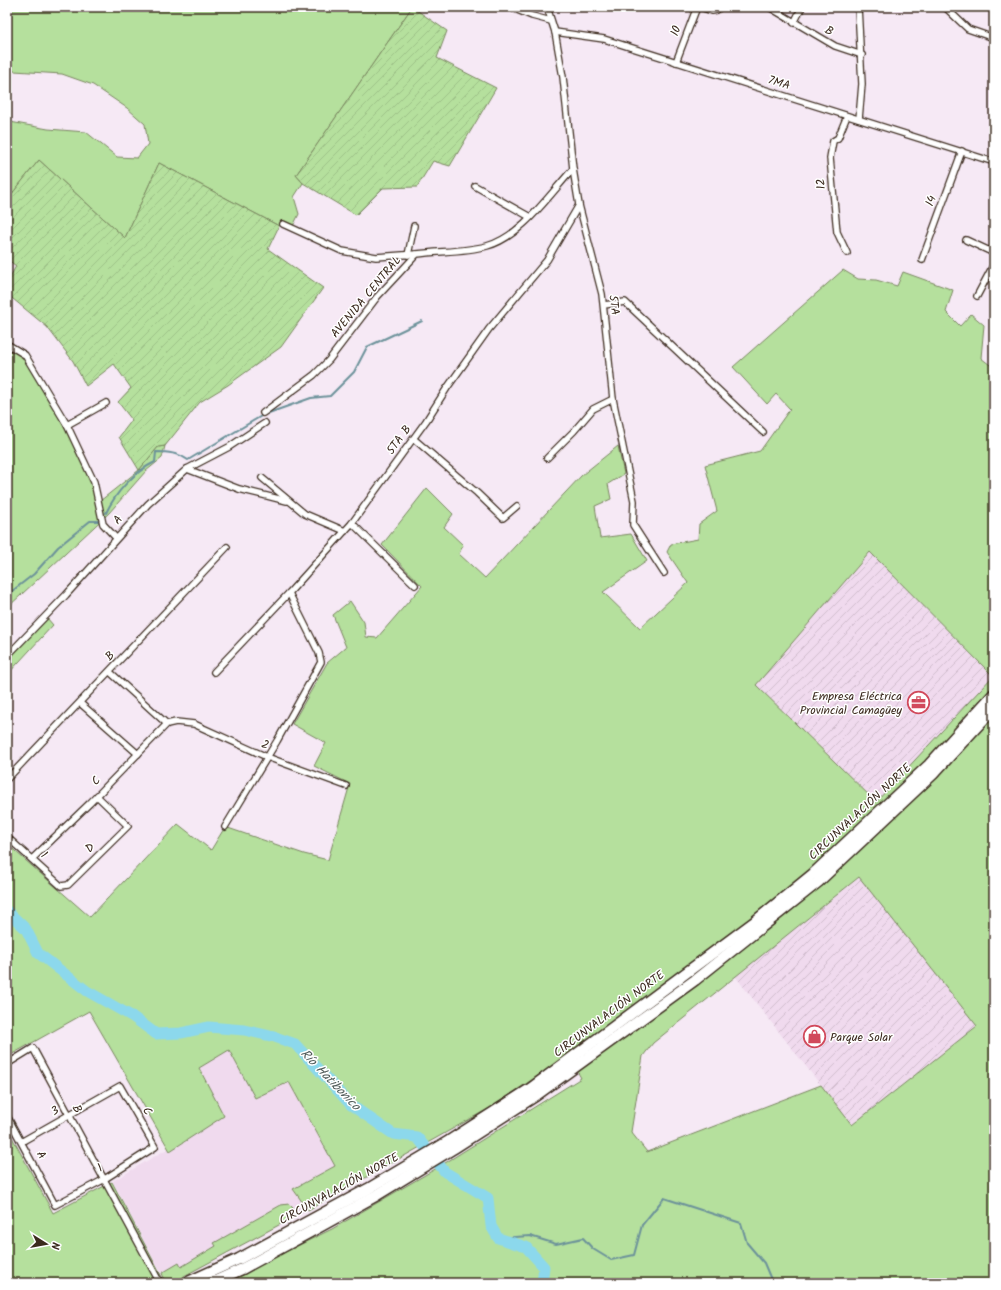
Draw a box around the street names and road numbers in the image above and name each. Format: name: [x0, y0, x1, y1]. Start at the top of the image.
street label: B: [821, 21, 837, 41]
street label: 10: [665, 23, 687, 39]
street label: 7MA: [766, 71, 792, 95]
street label: 12: [811, 178, 831, 190]
street label: 14: [920, 192, 942, 209]
street label: AVENIDA CENTRAL: [326, 252, 406, 342]
street label: 5TA: [603, 294, 625, 316]
street label: 5TA B: [382, 421, 416, 459]
street label: A: [109, 511, 127, 529]
street label: B: [100, 647, 120, 665]
street label: 2: [258, 735, 272, 755]
street label: CIRCUNVALACIÓN NORTE: [804, 758, 917, 865]
street label: C: [87, 772, 105, 790]
street label: D: [81, 838, 100, 858]
street label: 1: [36, 847, 52, 863]
street label: CIRCUNVALACIÓN NORTE: [549, 965, 669, 1062]
street label: 3: [47, 1101, 63, 1121]
street label: B: [67, 1101, 87, 1117]
street label: C: [137, 1103, 157, 1119]
street label: A: [31, 1147, 51, 1163]
street label: CIRCUNVALACIÓN NORTE: [275, 1147, 404, 1230]
street label: 1: [93, 1159, 107, 1177]

